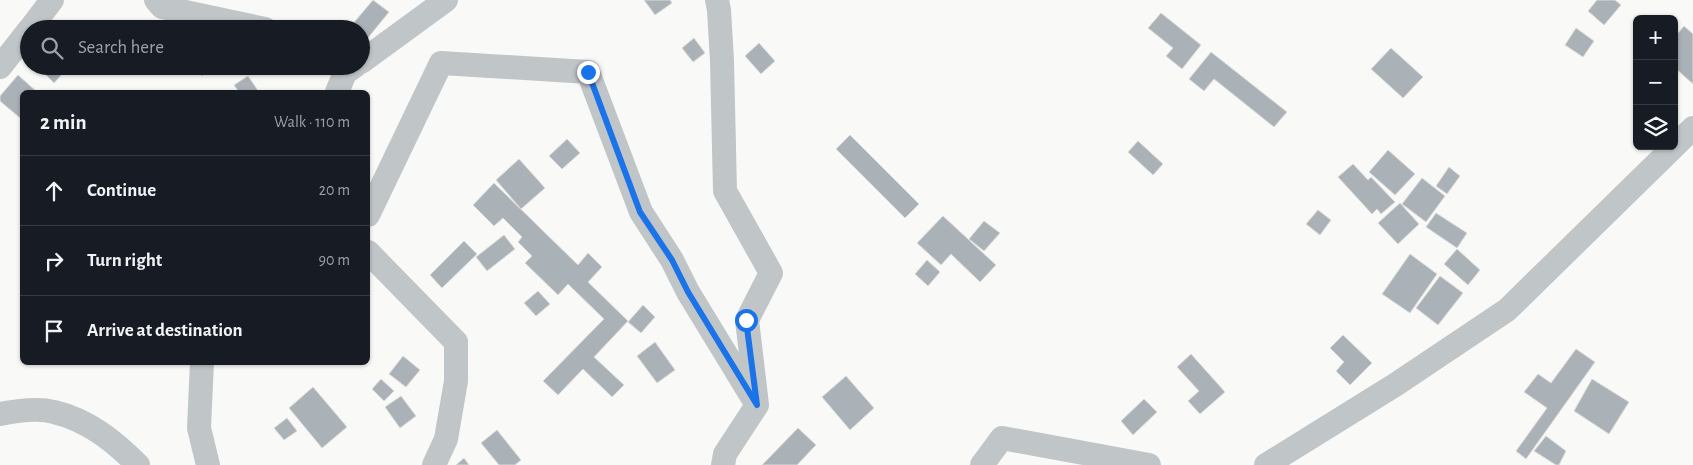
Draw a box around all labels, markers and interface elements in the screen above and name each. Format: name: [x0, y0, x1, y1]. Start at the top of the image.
map controls: [1633, 15, 1678, 150]
button: +: [1633, 15, 1678, 60]
search box: [20, 20, 370, 75]
icon: search: [38, 34, 66, 62]
text: Search here: [78, 38, 164, 57]
button: −: [1633, 60, 1678, 105]
route end: [577, 61, 600, 84]
button: layers: [1633, 105, 1678, 150]
text: 2 min: [40, 112, 87, 133]
text: Walk · 110 m: [274, 114, 350, 130]
icon: ahead: [40, 177, 68, 205]
text: Continue: [87, 181, 156, 200]
text: 20 m: [319, 182, 350, 198]
icon: right: [40, 247, 68, 275]
text: Turn right: [87, 251, 162, 270]
text: 90 m: [319, 252, 350, 268]
route start: [735, 309, 758, 332]
icon: arrive: [40, 317, 68, 345]
text: Arrive at destination: [87, 321, 243, 340]

